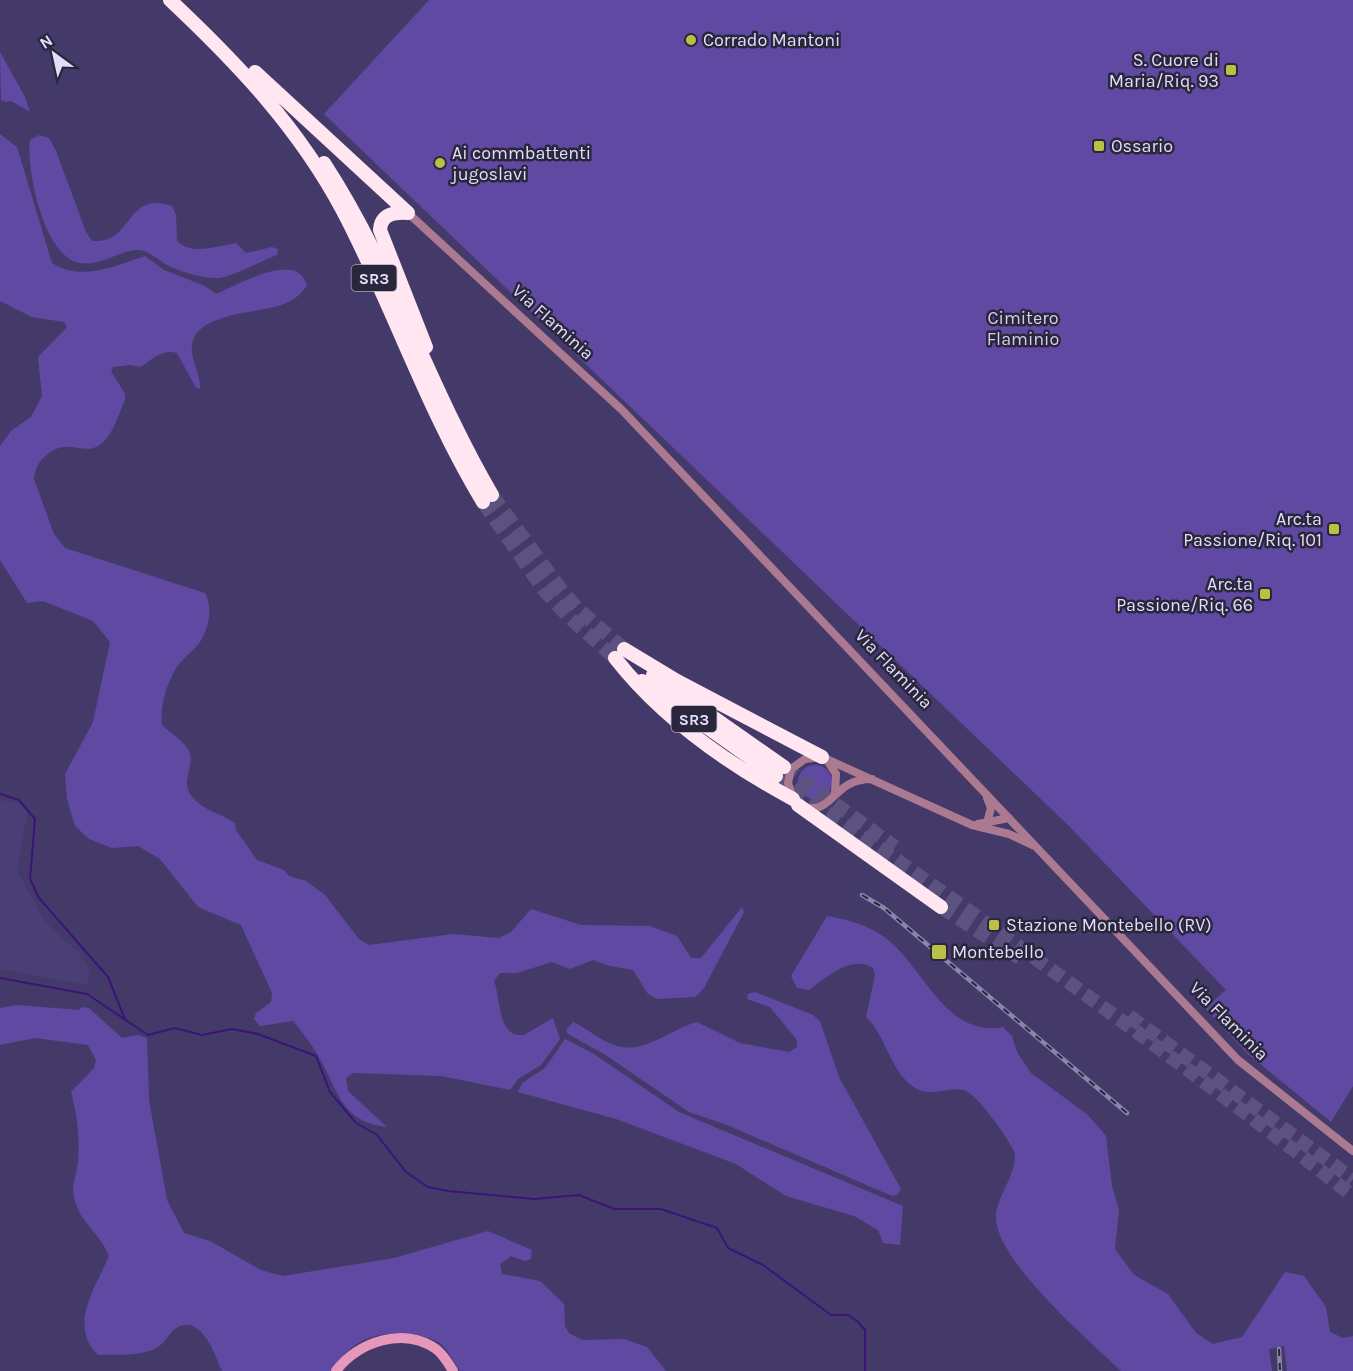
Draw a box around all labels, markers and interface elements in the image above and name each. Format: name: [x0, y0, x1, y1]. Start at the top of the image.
north arrow: [24, 24, 84, 84]
place label: Corrado Mantoni: [703, 29, 840, 51]
text: N: [36, 31, 56, 53]
marker: Corrado Mantoni: [684, 33, 698, 47]
place label: S. Cuore di Maria/Riq. 93: [1109, 49, 1219, 92]
marker: S. Cuore di Maria/Riq. 93: [1224, 63, 1238, 77]
place label: Ossario: [1111, 135, 1173, 157]
marker: Ossario: [1092, 139, 1106, 153]
place label: Ai commbattenti jugoslavi: [450, 142, 591, 185]
marker: Ai commbattenti jugoslavi: [433, 156, 447, 170]
road number: SR3: [352, 265, 397, 291]
street label: Via Flaminia: [508, 280, 598, 364]
park label: Cimitero Flaminio: [987, 307, 1059, 350]
place label: Arc.ta Passione/Riq. 101: [1183, 508, 1322, 551]
marker: Arc.ta Passione/Riq. 101: [1327, 522, 1341, 536]
place label: Arc.ta Passione/Riq. 66: [1116, 573, 1253, 616]
marker: Arc.ta Passione/Riq. 66: [1258, 587, 1272, 601]
street label: Via Flaminia: [851, 625, 937, 713]
road number: SR3: [672, 706, 716, 732]
place label: Stazione Montebello (RV): [1006, 914, 1212, 936]
marker: Stazione Montebello (RV): [987, 918, 1001, 932]
place label: Montebello: [952, 941, 1044, 963]
marker: Montebello: [930, 943, 948, 961]
street label: Via Flaminia: [1185, 977, 1273, 1065]

